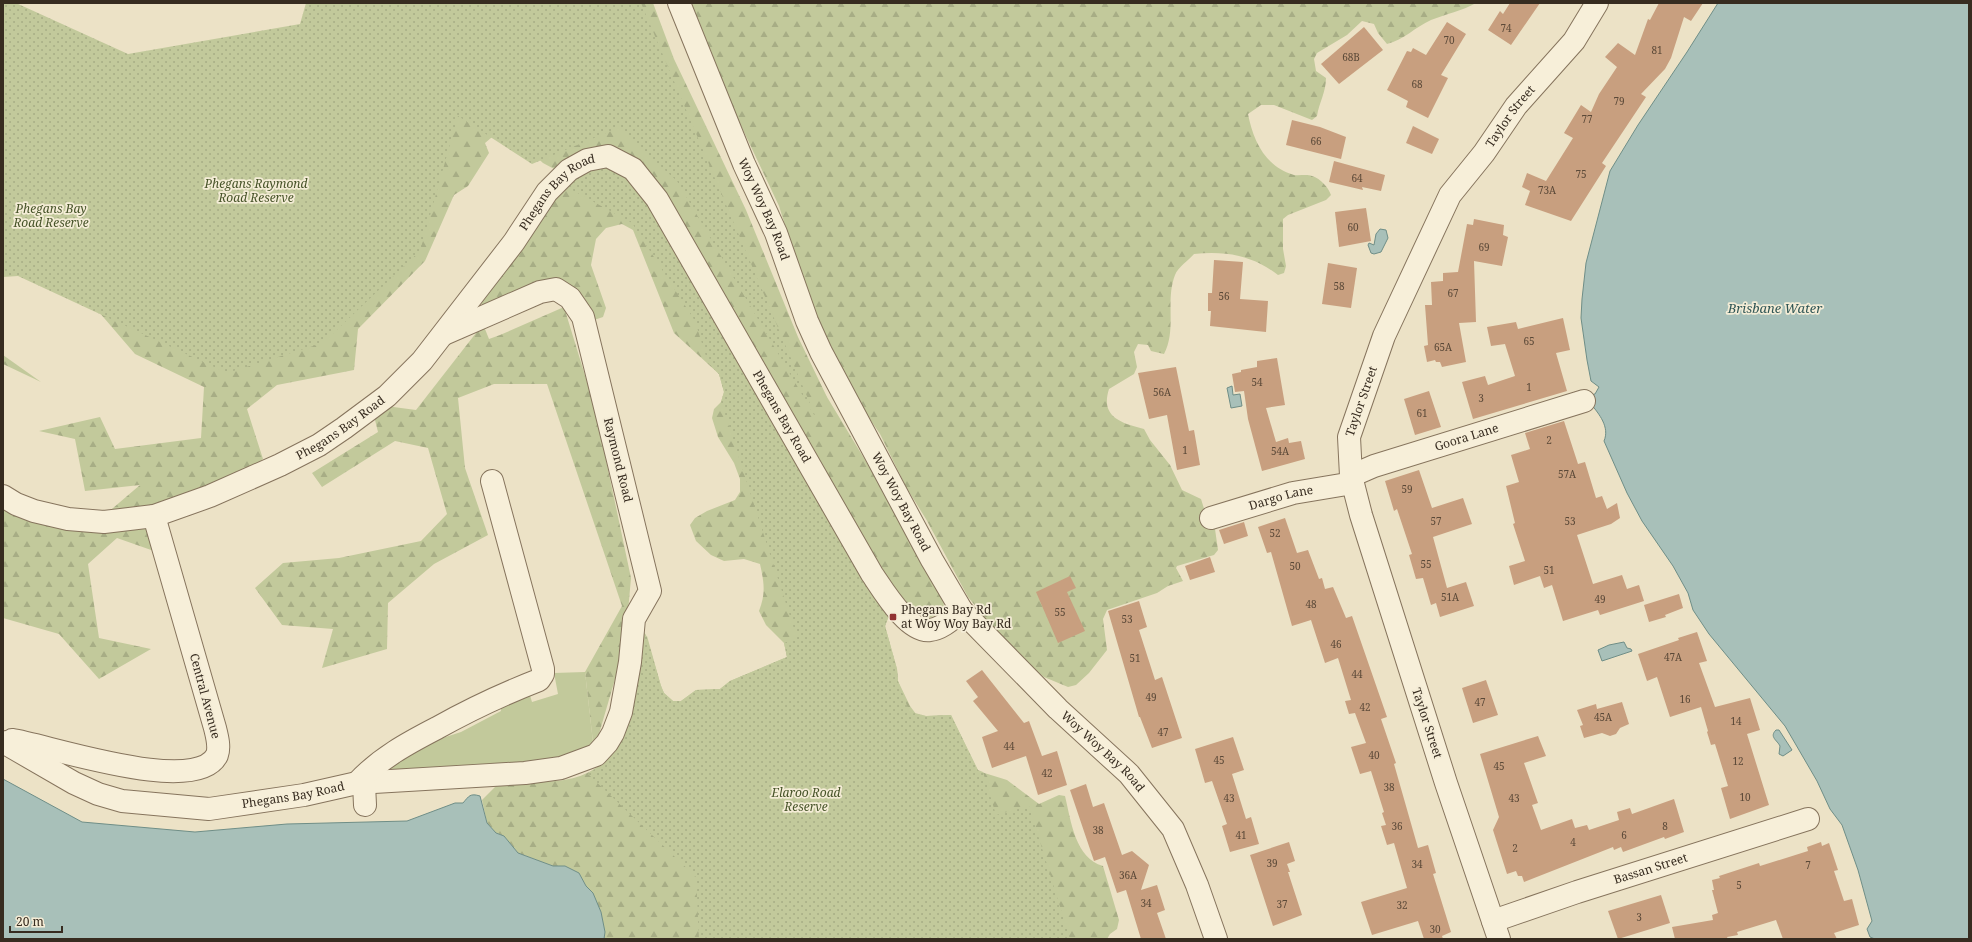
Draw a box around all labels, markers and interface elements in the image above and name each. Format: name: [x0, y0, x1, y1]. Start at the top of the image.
house number: 74: [1500, 21, 1512, 35]
house number: 70: [1443, 33, 1455, 47]
house number: 81: [1651, 43, 1663, 57]
house number: 68B: [1342, 50, 1360, 64]
house number: 68: [1411, 77, 1423, 91]
street label: Taylor Street: [1481, 81, 1539, 150]
house number: 79: [1613, 94, 1625, 108]
house number: 77: [1581, 112, 1593, 126]
house number: 66: [1310, 134, 1322, 148]
street label: Phegans Bay Road: [515, 150, 597, 234]
street label: Woy Woy Bay Road: [734, 155, 794, 263]
house number: 75: [1575, 167, 1587, 181]
house number: 64: [1351, 171, 1363, 185]
park label: Phegans Raymond Road Reserve: [204, 175, 307, 206]
house number: 73A: [1538, 183, 1557, 197]
park label: Phegans Bay Road Reserve: [12, 200, 89, 231]
house number: 60: [1347, 220, 1359, 234]
house number: 69: [1478, 240, 1490, 254]
house number: 58: [1333, 279, 1345, 293]
house number: 67: [1447, 286, 1459, 300]
house number: 56: [1218, 289, 1230, 303]
water label: Brisbane Water: [1727, 299, 1823, 317]
house number: 65: [1523, 334, 1535, 348]
house number: 65A: [1434, 340, 1453, 354]
street label: Taylor Street: [1341, 364, 1381, 439]
street label: Phegans Bay Road: [749, 367, 816, 466]
house number: 54: [1251, 375, 1263, 389]
house number: 1: [1526, 380, 1532, 394]
house number: 56A: [1153, 385, 1172, 399]
street label: Phegans Bay Road: [293, 391, 389, 463]
house number: 3: [1478, 391, 1484, 405]
house number: 61: [1416, 406, 1428, 420]
street label: Raymond Road: [600, 416, 637, 505]
street label: Goora Lane: [1432, 419, 1501, 455]
house number: 2: [1546, 433, 1552, 447]
house number: 1: [1182, 443, 1188, 457]
house number: 54A: [1271, 444, 1290, 458]
street label: Woy Woy Bay Road: [868, 449, 935, 555]
house number: 57A: [1558, 467, 1577, 481]
street label: Dargo Lane: [1247, 481, 1314, 514]
house number: 59: [1401, 482, 1413, 496]
house number: 57: [1430, 514, 1442, 528]
house number: 53: [1564, 514, 1576, 528]
house number: 52: [1269, 526, 1281, 540]
house number: 55: [1420, 557, 1432, 571]
house number: 50: [1289, 559, 1301, 573]
house number: 51: [1543, 563, 1555, 577]
house number: 51A: [1441, 590, 1460, 604]
house number: 49: [1594, 592, 1606, 606]
house number: 48: [1305, 597, 1317, 611]
place label: Phegans Bay Rd at Woy Woy Bay Rd: [901, 601, 1012, 632]
house number: 55: [1054, 605, 1066, 619]
marker: Phegans Bay Rd at Woy Woy Bay Rd: [888, 612, 898, 622]
house number: 53: [1121, 612, 1133, 626]
house number: 46: [1330, 637, 1342, 651]
house number: 47A: [1664, 650, 1683, 664]
street label: Central Avenue: [186, 651, 225, 740]
house number: 51: [1129, 651, 1141, 665]
house number: 44: [1351, 667, 1363, 681]
street label: Taylor Street: [1408, 685, 1447, 760]
house number: 49: [1145, 690, 1157, 704]
house number: 16: [1679, 692, 1691, 706]
house number: 47: [1474, 695, 1486, 709]
house number: 42: [1359, 700, 1371, 714]
street label: Woy Woy Bay Road: [1058, 707, 1149, 796]
house number: 45A: [1594, 710, 1613, 724]
house number: 14: [1730, 714, 1742, 728]
house number: 47: [1157, 725, 1169, 739]
house number: 44: [1003, 739, 1015, 753]
house number: 40: [1368, 748, 1380, 762]
house number: 45: [1213, 753, 1225, 767]
house number: 12: [1732, 754, 1744, 768]
house number: 45: [1493, 759, 1505, 773]
house number: 42: [1041, 766, 1053, 780]
street label: Phegans Bay Road: [241, 777, 347, 812]
house number: 38: [1383, 780, 1395, 794]
park label: Elaroo Road Reserve: [770, 784, 841, 815]
house number: 10: [1739, 790, 1751, 804]
house number: 43: [1223, 791, 1235, 805]
house number: 43: [1508, 791, 1520, 805]
house number: 36: [1391, 819, 1403, 833]
house number: 8: [1662, 819, 1668, 833]
house number: 38: [1092, 823, 1104, 837]
house number: 41: [1235, 828, 1247, 842]
house number: 6: [1621, 828, 1627, 842]
house number: 4: [1570, 835, 1576, 849]
house number: 2: [1512, 841, 1518, 855]
street label: Bassan Street: [1611, 849, 1689, 888]
house number: 39: [1266, 856, 1278, 870]
house number: 34: [1411, 857, 1423, 871]
house number: 7: [1805, 858, 1811, 872]
house number: 36A: [1119, 868, 1138, 882]
house number: 5: [1736, 878, 1742, 892]
house number: 34: [1140, 896, 1152, 910]
house number: 37: [1276, 897, 1288, 911]
house number: 32: [1396, 898, 1408, 912]
scale bar: [10, 908, 62, 934]
house number: 3: [1636, 910, 1642, 924]
text: 20 m: [16, 913, 44, 930]
house number: 30: [1429, 922, 1441, 936]

